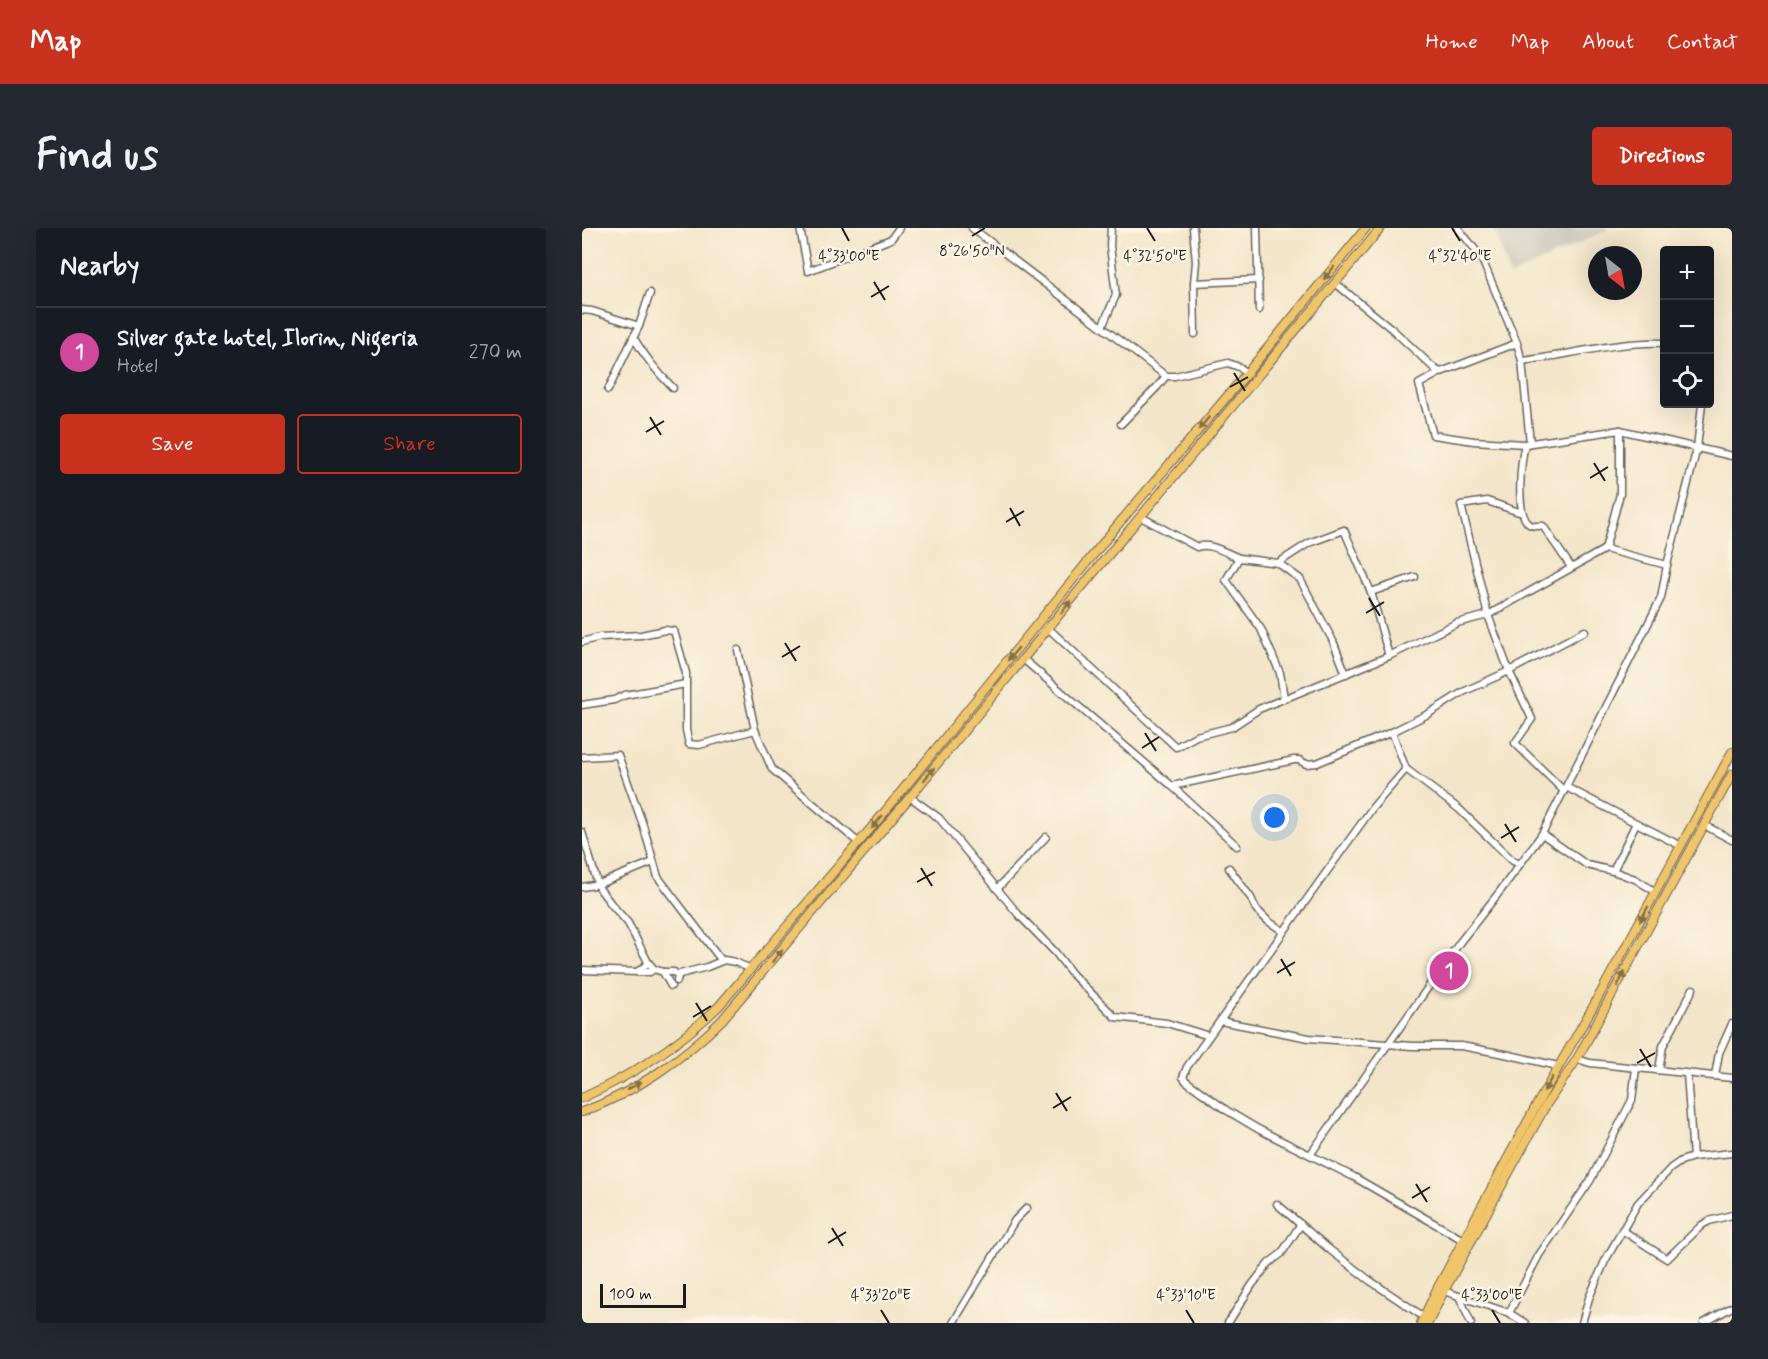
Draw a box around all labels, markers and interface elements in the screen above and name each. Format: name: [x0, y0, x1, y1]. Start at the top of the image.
text: Map: [30, 24, 81, 61]
text: Home: [1426, 28, 1478, 56]
text: Map: [1511, 28, 1549, 56]
text: About: [1582, 28, 1634, 56]
text: Contact: [1667, 28, 1738, 56]
button: Directions: [1592, 127, 1732, 185]
text: Find us: [36, 129, 158, 184]
text: 8°26'50"N: [939, 242, 1005, 262]
north arrow: [1588, 246, 1642, 300]
map controls: [1660, 246, 1714, 408]
button: +: [1660, 246, 1714, 300]
text: 4°33'00"E: [818, 247, 880, 267]
text: 4°32'50"E: [1123, 247, 1187, 267]
text: 4°32'40"E: [1428, 247, 1492, 267]
text: Nearby: [60, 250, 139, 284]
one-way arrow: [1323, 265, 1336, 280]
button: −: [1660, 300, 1714, 354]
text: Silver gate hotel, Ilorin, Nigeria: [117, 325, 418, 353]
text: 1: [75, 339, 84, 366]
text: 270 m: [469, 339, 522, 366]
text: Hotel: [117, 353, 158, 380]
button: locate: [1660, 354, 1714, 408]
button: Save: [60, 414, 285, 474]
button: Share: [297, 414, 522, 474]
one-way arrow: [1198, 415, 1211, 431]
one-way arrow: [1059, 599, 1072, 615]
one-way arrow: [1007, 646, 1020, 662]
one-way arrow: [922, 766, 934, 781]
your location: [1260, 803, 1289, 832]
one-way arrow: [871, 814, 883, 829]
one-way arrow: [1639, 906, 1649, 923]
pin: 1: [1430, 948, 1468, 994]
one-way arrow: [770, 949, 783, 964]
one-way arrow: [1616, 971, 1626, 988]
one-way arrow: [1543, 1076, 1554, 1092]
one-way arrow: [626, 1081, 643, 1091]
scale bar: [600, 1281, 686, 1308]
text: 100 m: [609, 1284, 652, 1305]
text: 4°33'20"E: [851, 1286, 911, 1306]
text: 4°33'10"E: [1156, 1286, 1216, 1306]
text: 4°33'00"E: [1461, 1286, 1523, 1306]

